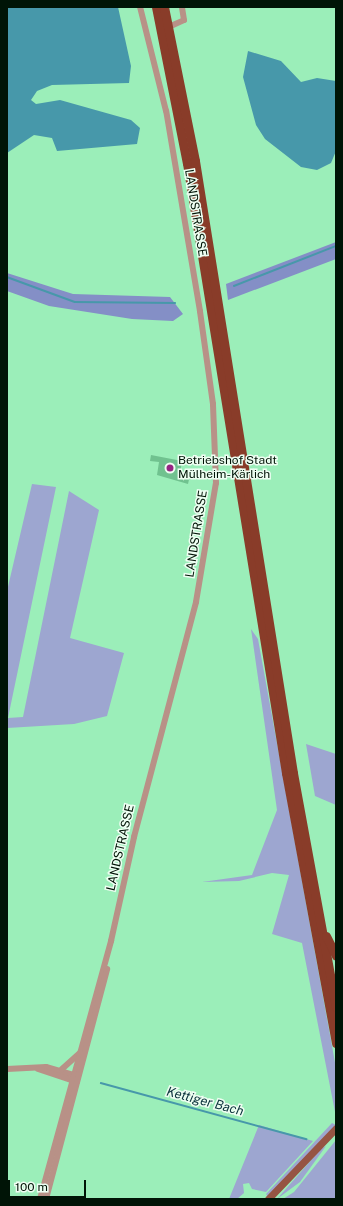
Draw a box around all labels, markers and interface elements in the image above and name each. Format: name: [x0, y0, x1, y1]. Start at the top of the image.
street label: LANDSTRASSE: [181, 168, 209, 258]
place label: Betriebshof Stadt Mülheim-Kärlich: [178, 454, 277, 482]
marker: Betriebshof Stadt Mülheim-Kärlich: [165, 463, 175, 473]
street label: LANDSTRASSE: [183, 489, 211, 579]
street label: LANDSTRASSE: [104, 804, 138, 892]
water label: Kettiger Bach: [165, 1084, 245, 1120]
scale bar: [10, 1172, 88, 1198]
text: 100 m: [15, 1180, 48, 1194]

